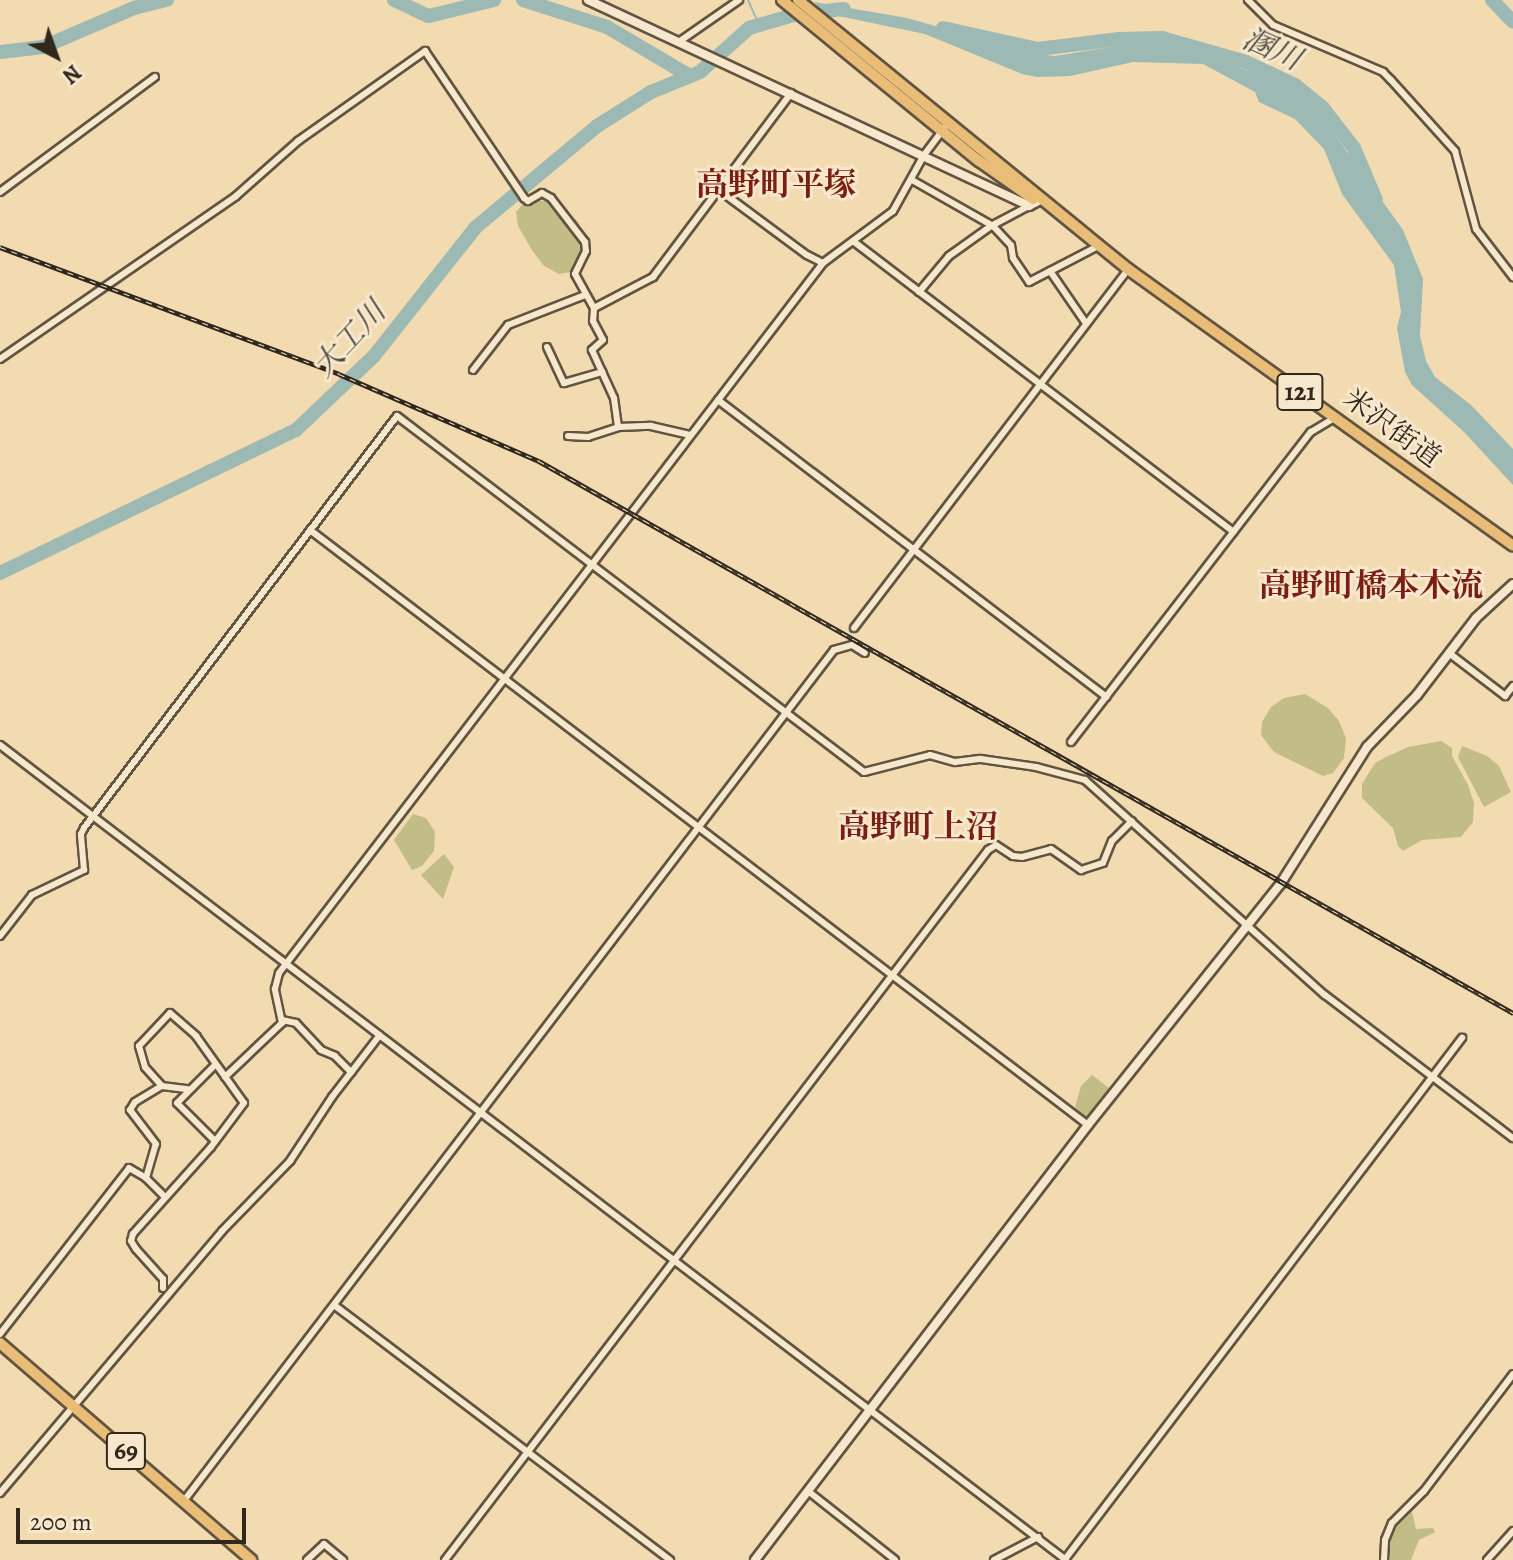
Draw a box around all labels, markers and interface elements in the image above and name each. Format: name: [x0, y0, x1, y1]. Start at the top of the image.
north arrow: [16, 16, 96, 96]
water label: 溷川: [1237, 20, 1307, 78]
text: N: [56, 58, 88, 91]
district label: 高野町平塚: [696, 165, 856, 203]
water label: 大工川: [305, 294, 393, 384]
road number: 121: [1276, 370, 1324, 414]
street label: 米沢街道: [1337, 381, 1447, 475]
district label: 高野町橋本木流: [1259, 566, 1483, 604]
district label: 高野町上沼: [838, 807, 998, 845]
road number: 69: [104, 1429, 148, 1473]
scale bar: [20, 1492, 250, 1542]
text: 200 m: [30, 1506, 92, 1538]

